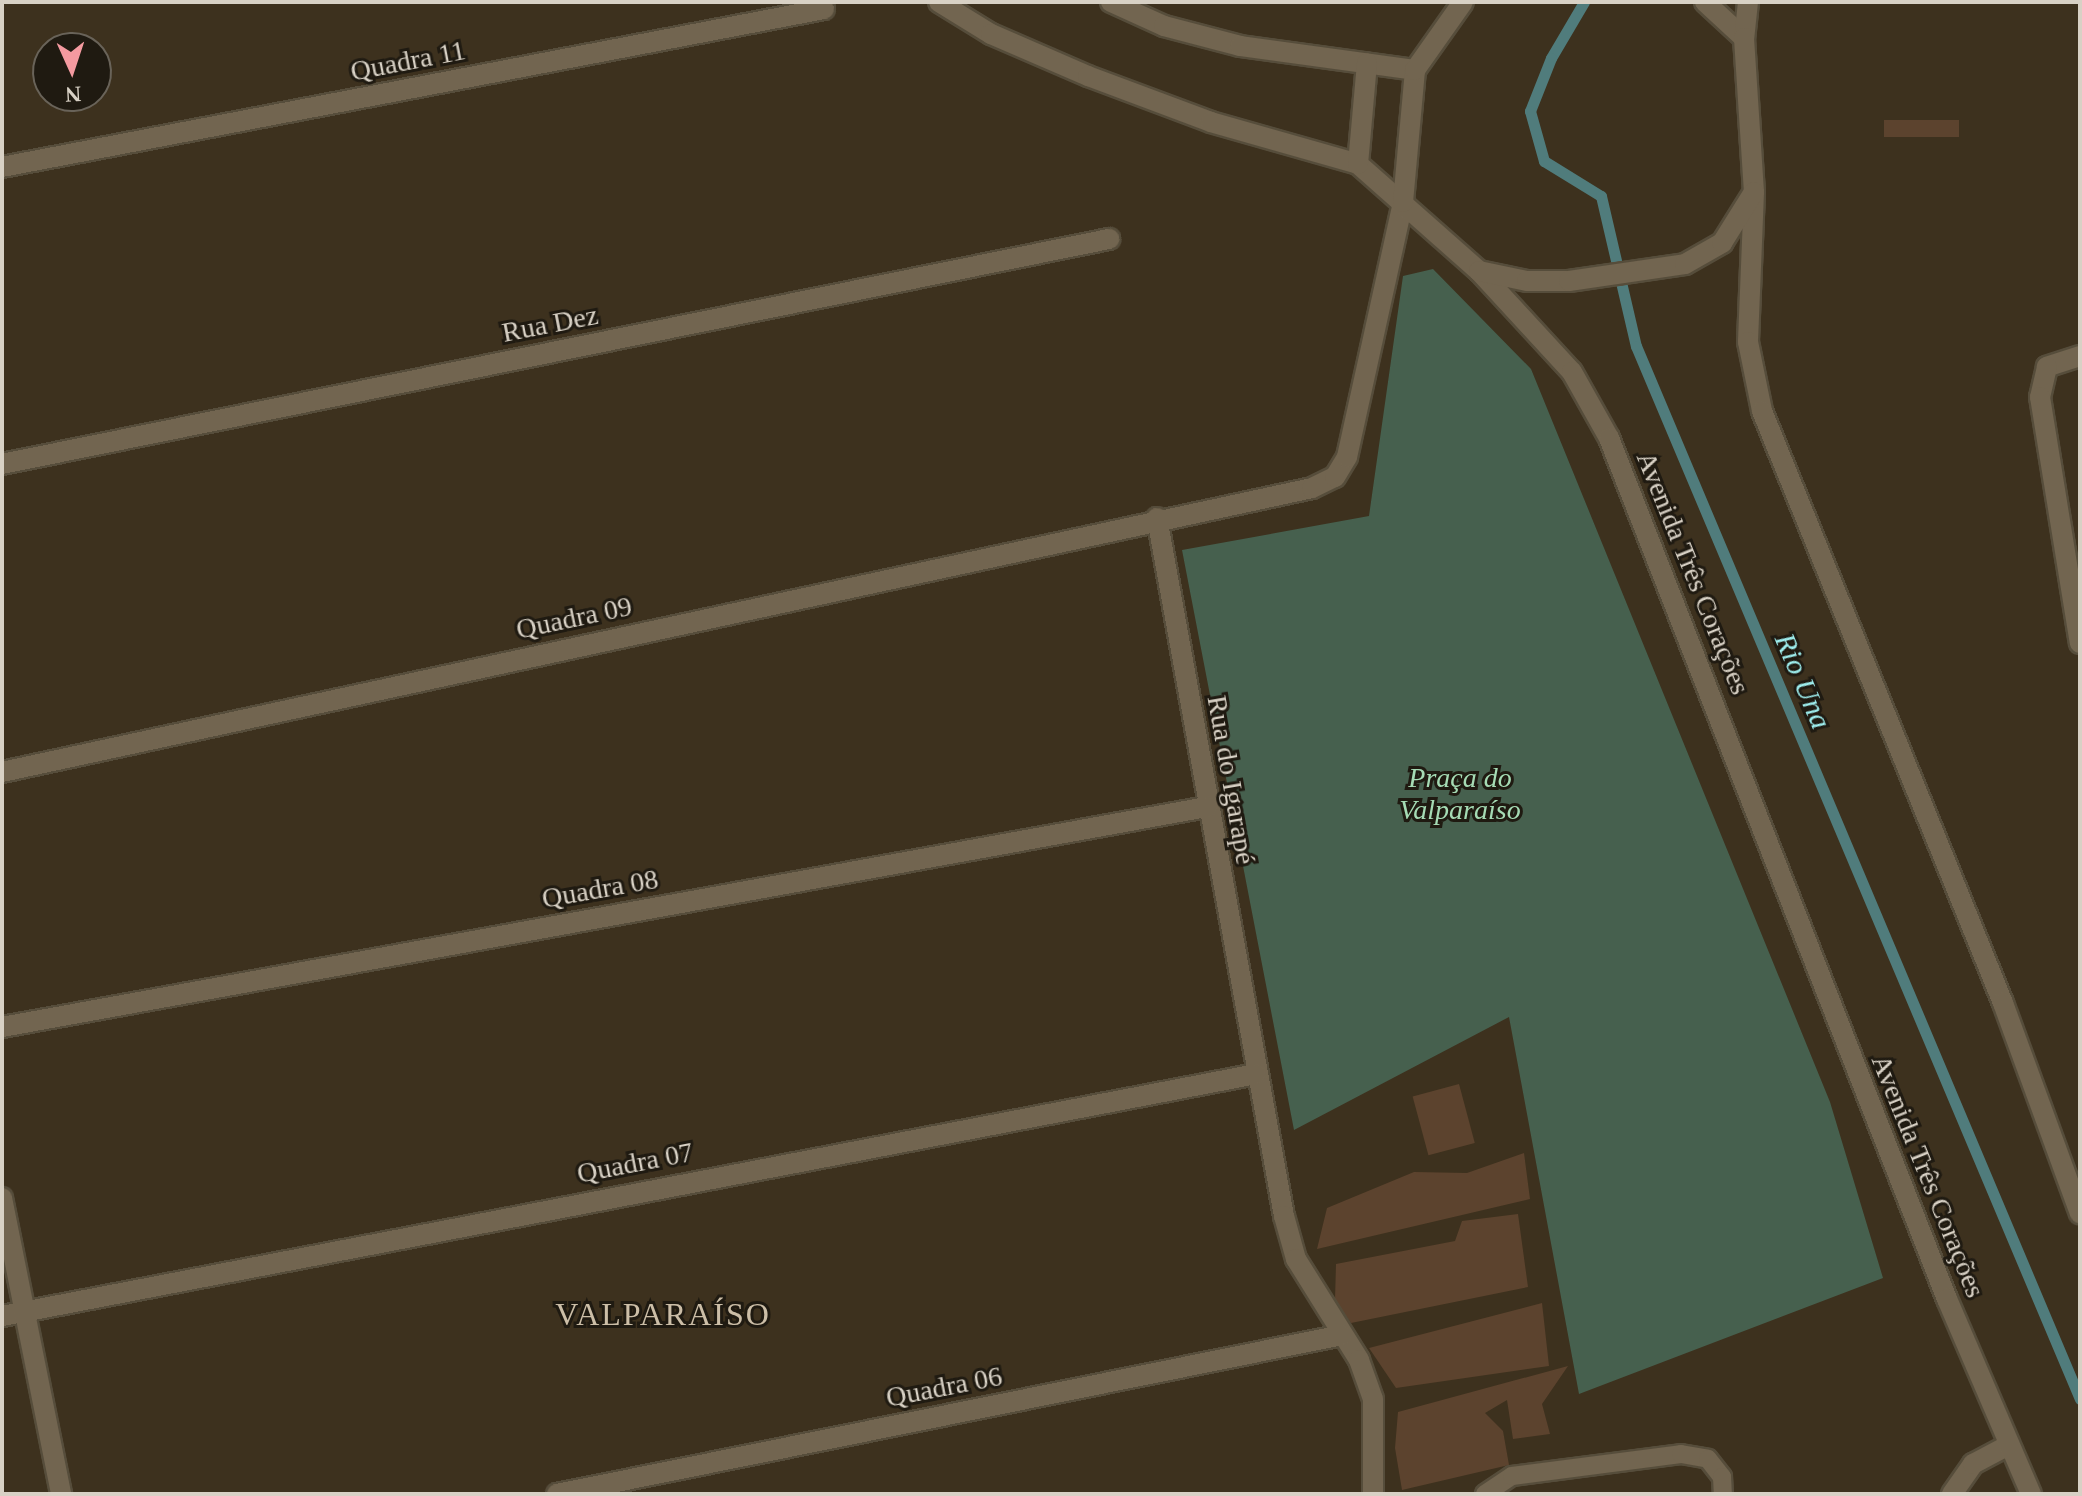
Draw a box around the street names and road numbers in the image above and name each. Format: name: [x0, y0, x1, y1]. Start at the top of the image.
street label: Quadra 11: [348, 33, 468, 89]
street label: Rua Dez: [499, 298, 601, 350]
street label: Avenida Três Corações: [1629, 446, 1757, 700]
street label: Quadra 09: [513, 589, 635, 647]
street label: Rua do Igarapé: [1200, 693, 1262, 867]
street label: Quadra 08: [539, 862, 661, 916]
street label: Avenida Três Corações: [1864, 1049, 1992, 1303]
street label: Quadra 07: [574, 1135, 696, 1191]
street label: Quadra 06: [883, 1359, 1005, 1415]

